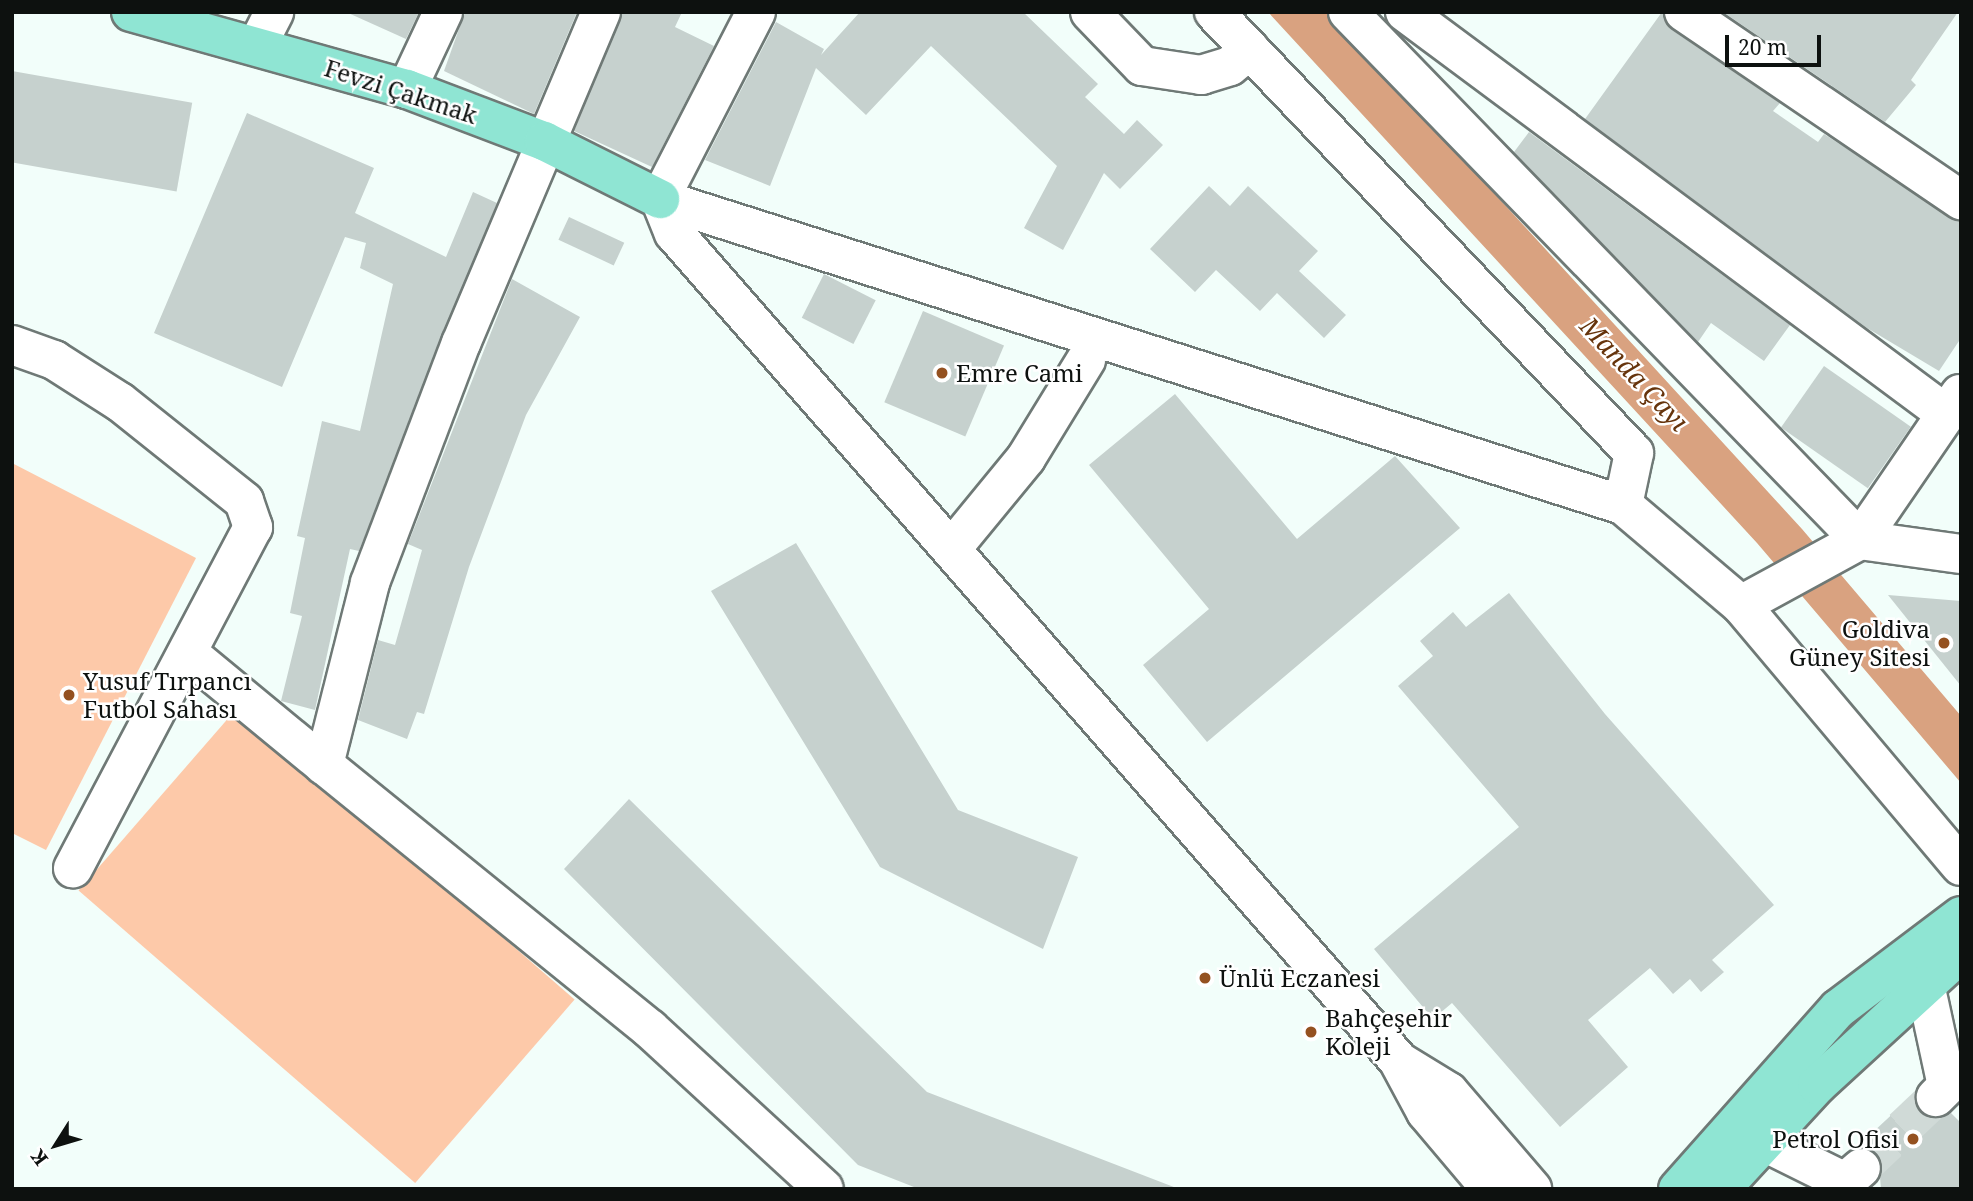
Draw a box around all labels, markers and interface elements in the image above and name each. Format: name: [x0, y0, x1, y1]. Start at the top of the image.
scale bar: [1728, 21, 1824, 65]
text: 20 m: [1738, 33, 1787, 61]
street label: Fevzi Çakmak: [321, 53, 481, 129]
water label: Manda Çayı: [1573, 311, 1695, 437]
place label: Emre Cami: [956, 359, 1083, 387]
marker: Emre Cami: [934, 365, 950, 381]
place label: Goldiva Güney Sitesi: [1789, 615, 1930, 671]
marker: Goldiva Güney Sitesi: [1936, 635, 1952, 651]
place label: Yusuf Tırpancı Futbol Sahası: [83, 667, 251, 723]
marker: Yusuf Tırpancı Futbol Sahası: [61, 687, 77, 703]
place label: Ünlü Eczanesi: [1219, 964, 1380, 992]
marker: Ünlü Eczanesi: [1197, 970, 1213, 986]
place label: Bahçeşehir Koleji: [1325, 1004, 1452, 1060]
marker: Bahçeşehir Koleji: [1303, 1024, 1319, 1040]
north arrow: [21, 1110, 91, 1180]
place label: Petrol Ofisi: [1772, 1125, 1899, 1153]
marker: Petrol Ofisi: [1905, 1131, 1921, 1147]
text: K: [25, 1144, 54, 1171]

